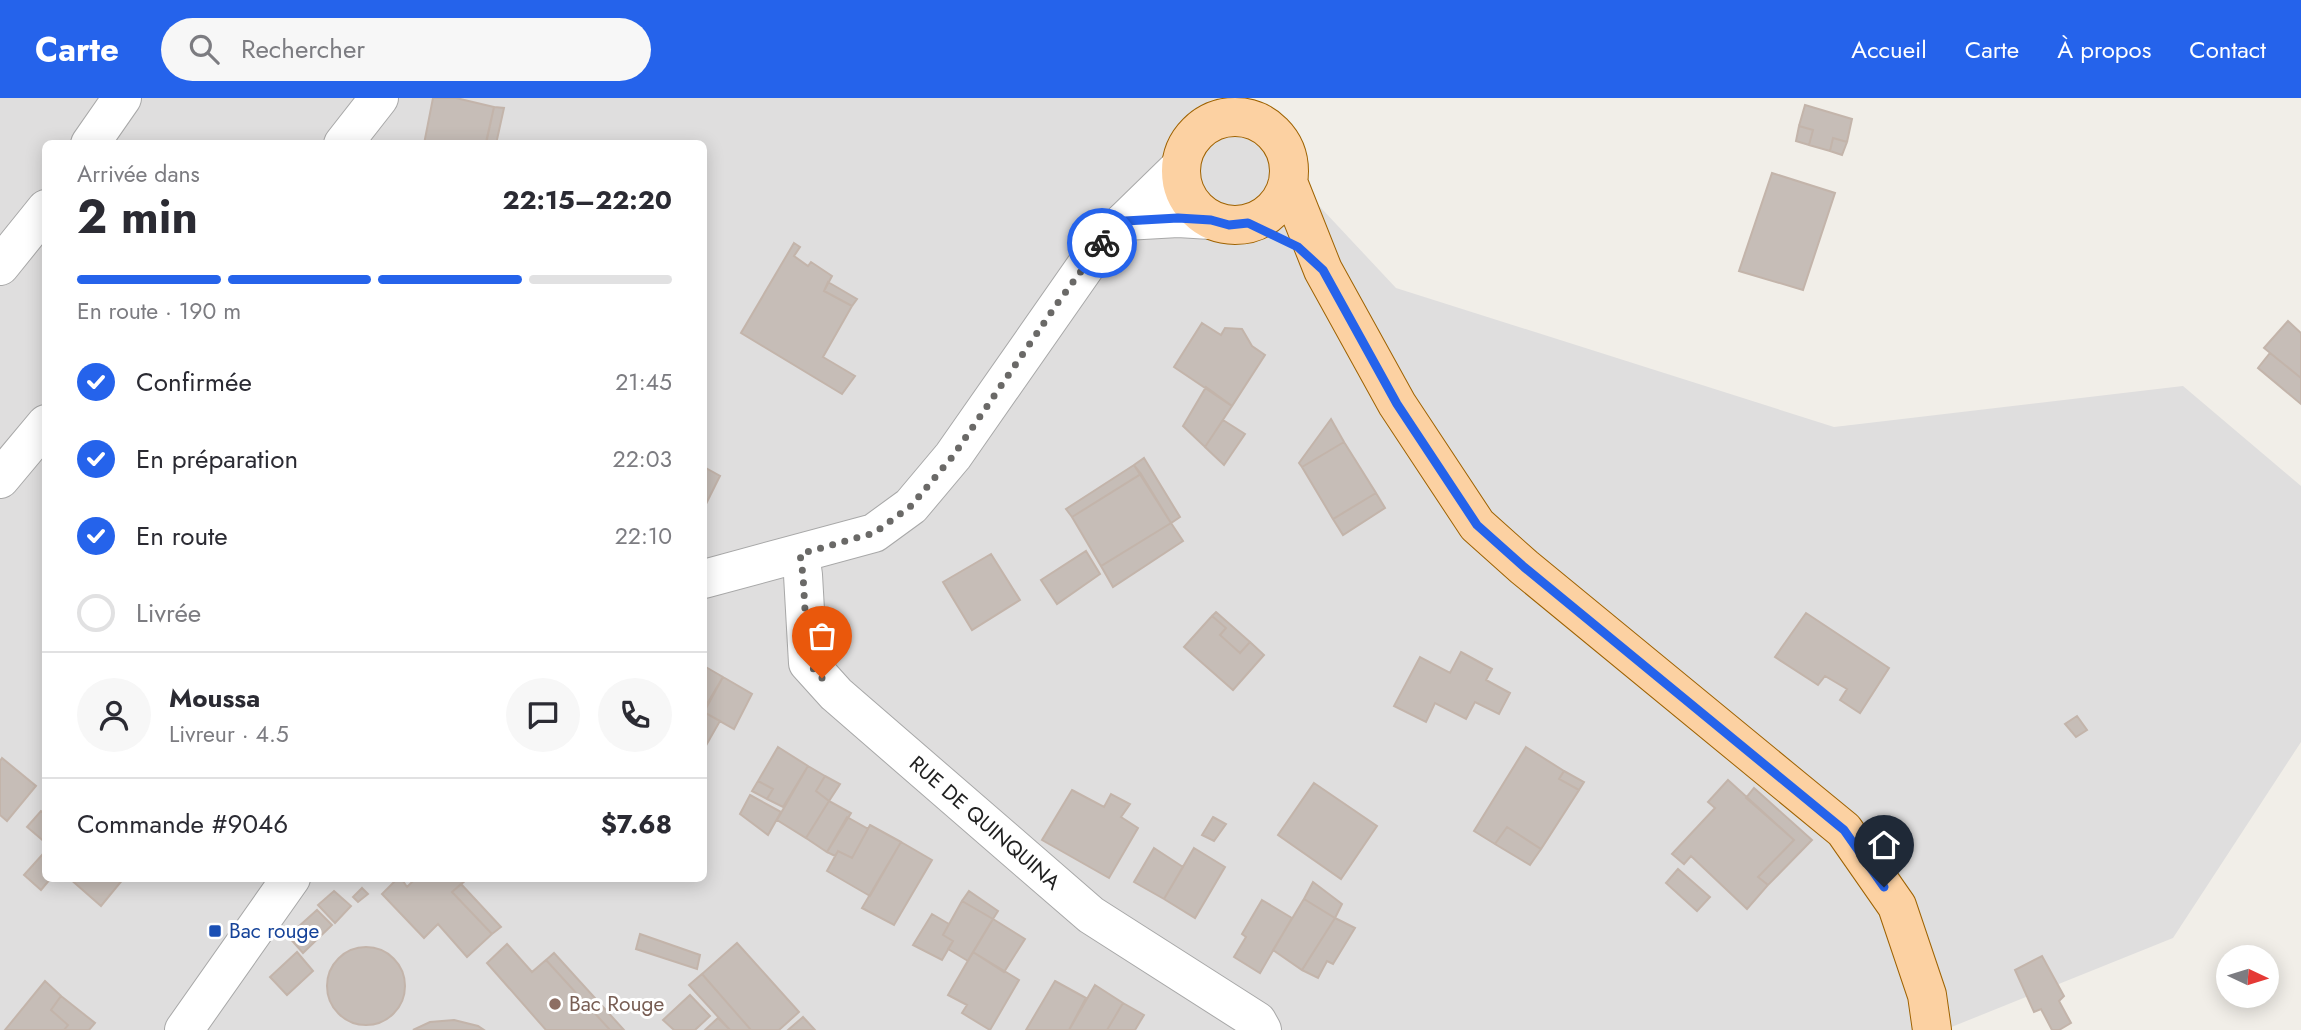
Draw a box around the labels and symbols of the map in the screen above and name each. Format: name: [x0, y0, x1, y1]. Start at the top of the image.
courier: [1067, 208, 1137, 278]
pin: [792, 606, 852, 678]
street label: RUE DE QUINQUINA: [903, 749, 1067, 897]
pin: [1854, 815, 1914, 887]
place label: Bac rouge: [229, 916, 320, 946]
marker: Bac rouge: [207, 923, 223, 939]
north arrow: [2216, 945, 2278, 1008]
place label: Bac Rouge: [569, 989, 664, 1019]
marker: Bac Rouge: [547, 996, 563, 1012]

